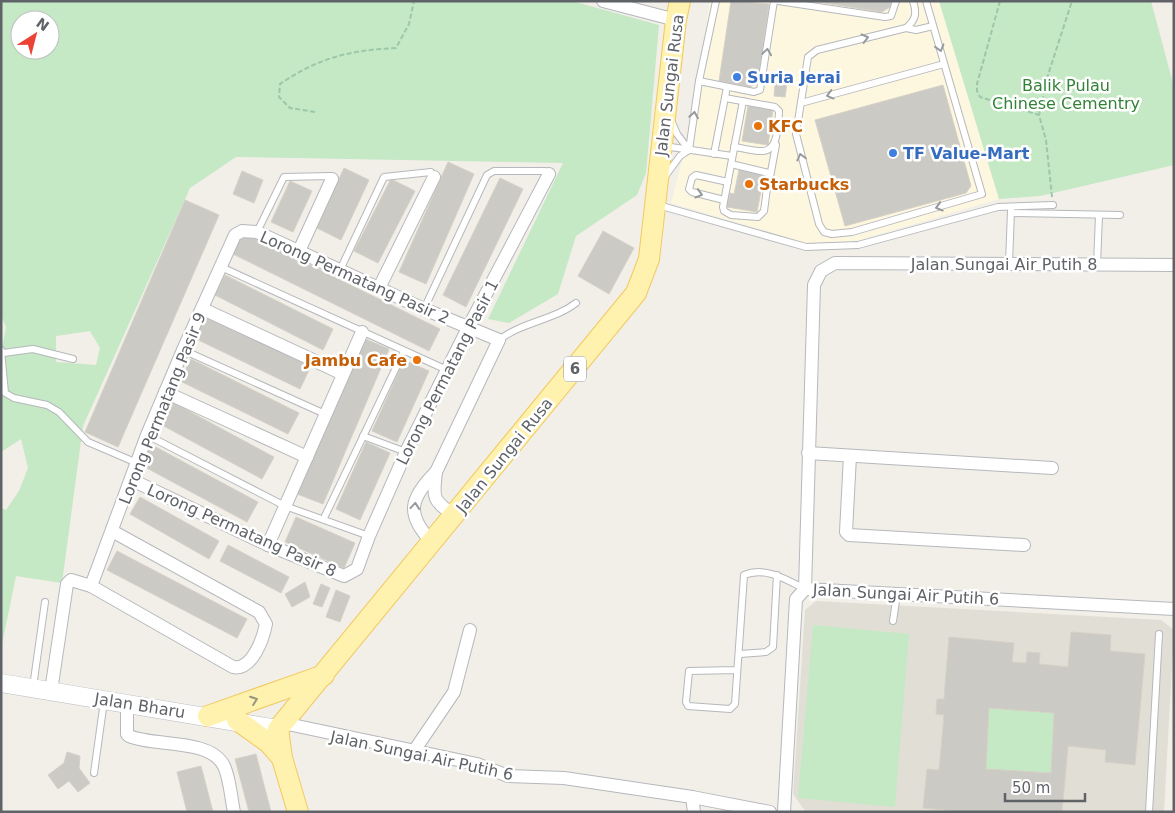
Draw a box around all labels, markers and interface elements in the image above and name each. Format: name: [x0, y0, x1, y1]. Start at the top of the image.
north arrow: [10, 10, 60, 60]
street label: Jalan Sungai Rusa: [651, 13, 688, 158]
text: N: [33, 15, 52, 34]
one-way arrow: [860, 34, 868, 44]
one-way arrow: [934, 44, 944, 52]
one-way arrow: [761, 47, 772, 55]
place label: Suria Jerai: [747, 68, 841, 87]
marker: Suria Jerai: [731, 71, 743, 83]
park label: Balik Pulau Chinese Cementry: [992, 76, 1140, 113]
one-way arrow: [826, 90, 834, 100]
one-way arrow: [689, 111, 699, 120]
place label: KFC: [768, 117, 803, 136]
marker: KFC: [752, 120, 764, 132]
place label: TF Value-Mart: [903, 144, 1030, 163]
marker: TF Value-Mart: [887, 147, 899, 159]
one-way arrow: [796, 153, 807, 161]
place label: Starbucks: [759, 175, 849, 194]
marker: Starbucks: [743, 178, 755, 190]
one-way arrow: [694, 188, 703, 199]
one-way arrow: [935, 202, 944, 212]
street label: Lorong Permatang Pasir 2: [257, 227, 452, 328]
street label: Jalan Sungai Air Putih 8: [910, 255, 1097, 274]
street label: Lorong Permatang Pasir 1: [392, 276, 503, 468]
street label: Lorong Permatang Pasir 9: [115, 309, 210, 507]
place label: Jambu Cafe: [304, 351, 407, 370]
marker: Jambu Cafe: [411, 354, 423, 366]
road number: 6: [564, 356, 586, 382]
street label: Jalan Sungai Rusa: [452, 394, 557, 517]
street label: Lorong Permatang Pasir 8: [144, 480, 339, 581]
one-way arrow: [409, 502, 420, 510]
street label: Jalan Sungai Air Putih 6: [811, 580, 1000, 609]
street label: Jalan Bharu: [92, 689, 187, 722]
one-way arrow: [249, 696, 258, 706]
street label: Jalan Sungai Air Putih 6: [328, 727, 515, 784]
scale bar: [1005, 770, 1085, 802]
text: 50 m: [1012, 779, 1050, 797]

